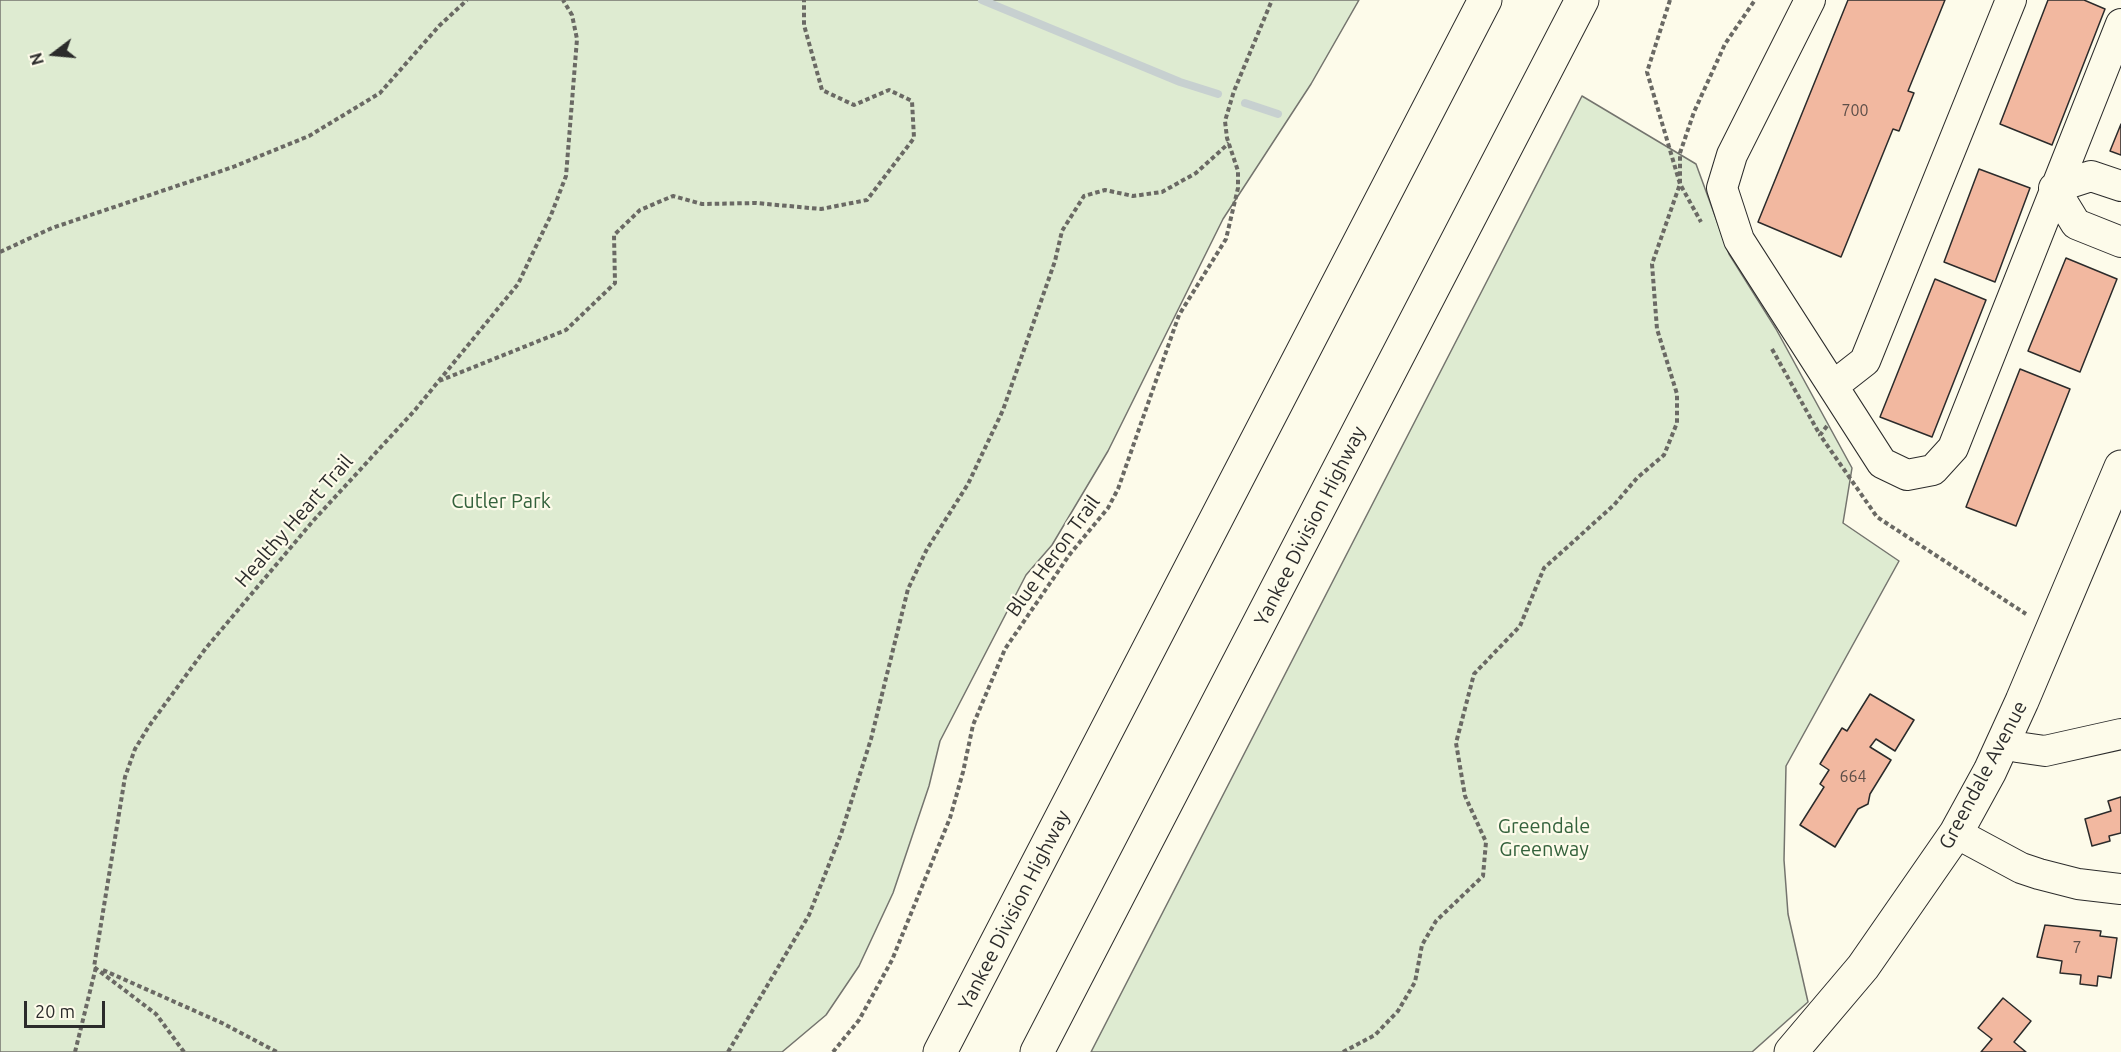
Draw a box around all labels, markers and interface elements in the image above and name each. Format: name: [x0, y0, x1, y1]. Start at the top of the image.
north arrow: [24, 24, 84, 84]
text: N: [26, 51, 47, 67]
house number: 700: [1841, 101, 1869, 121]
street label: Yankee Division Highway: [1249, 422, 1371, 630]
street label: Healthy Heart Trail: [230, 450, 358, 592]
park label: Cutler Park: [451, 489, 551, 513]
street label: Blue Heron Trail: [1001, 491, 1105, 621]
street label: Greendale Avenue: [1934, 697, 2032, 853]
house number: 664: [1839, 767, 1867, 787]
street label: Yankee Division Highway: [953, 806, 1075, 1014]
park label: Greendale Greenway: [1498, 814, 1590, 861]
house number: 7: [2072, 938, 2082, 958]
scale bar: [27, 989, 108, 1027]
text: 20 m: [35, 1001, 75, 1021]

